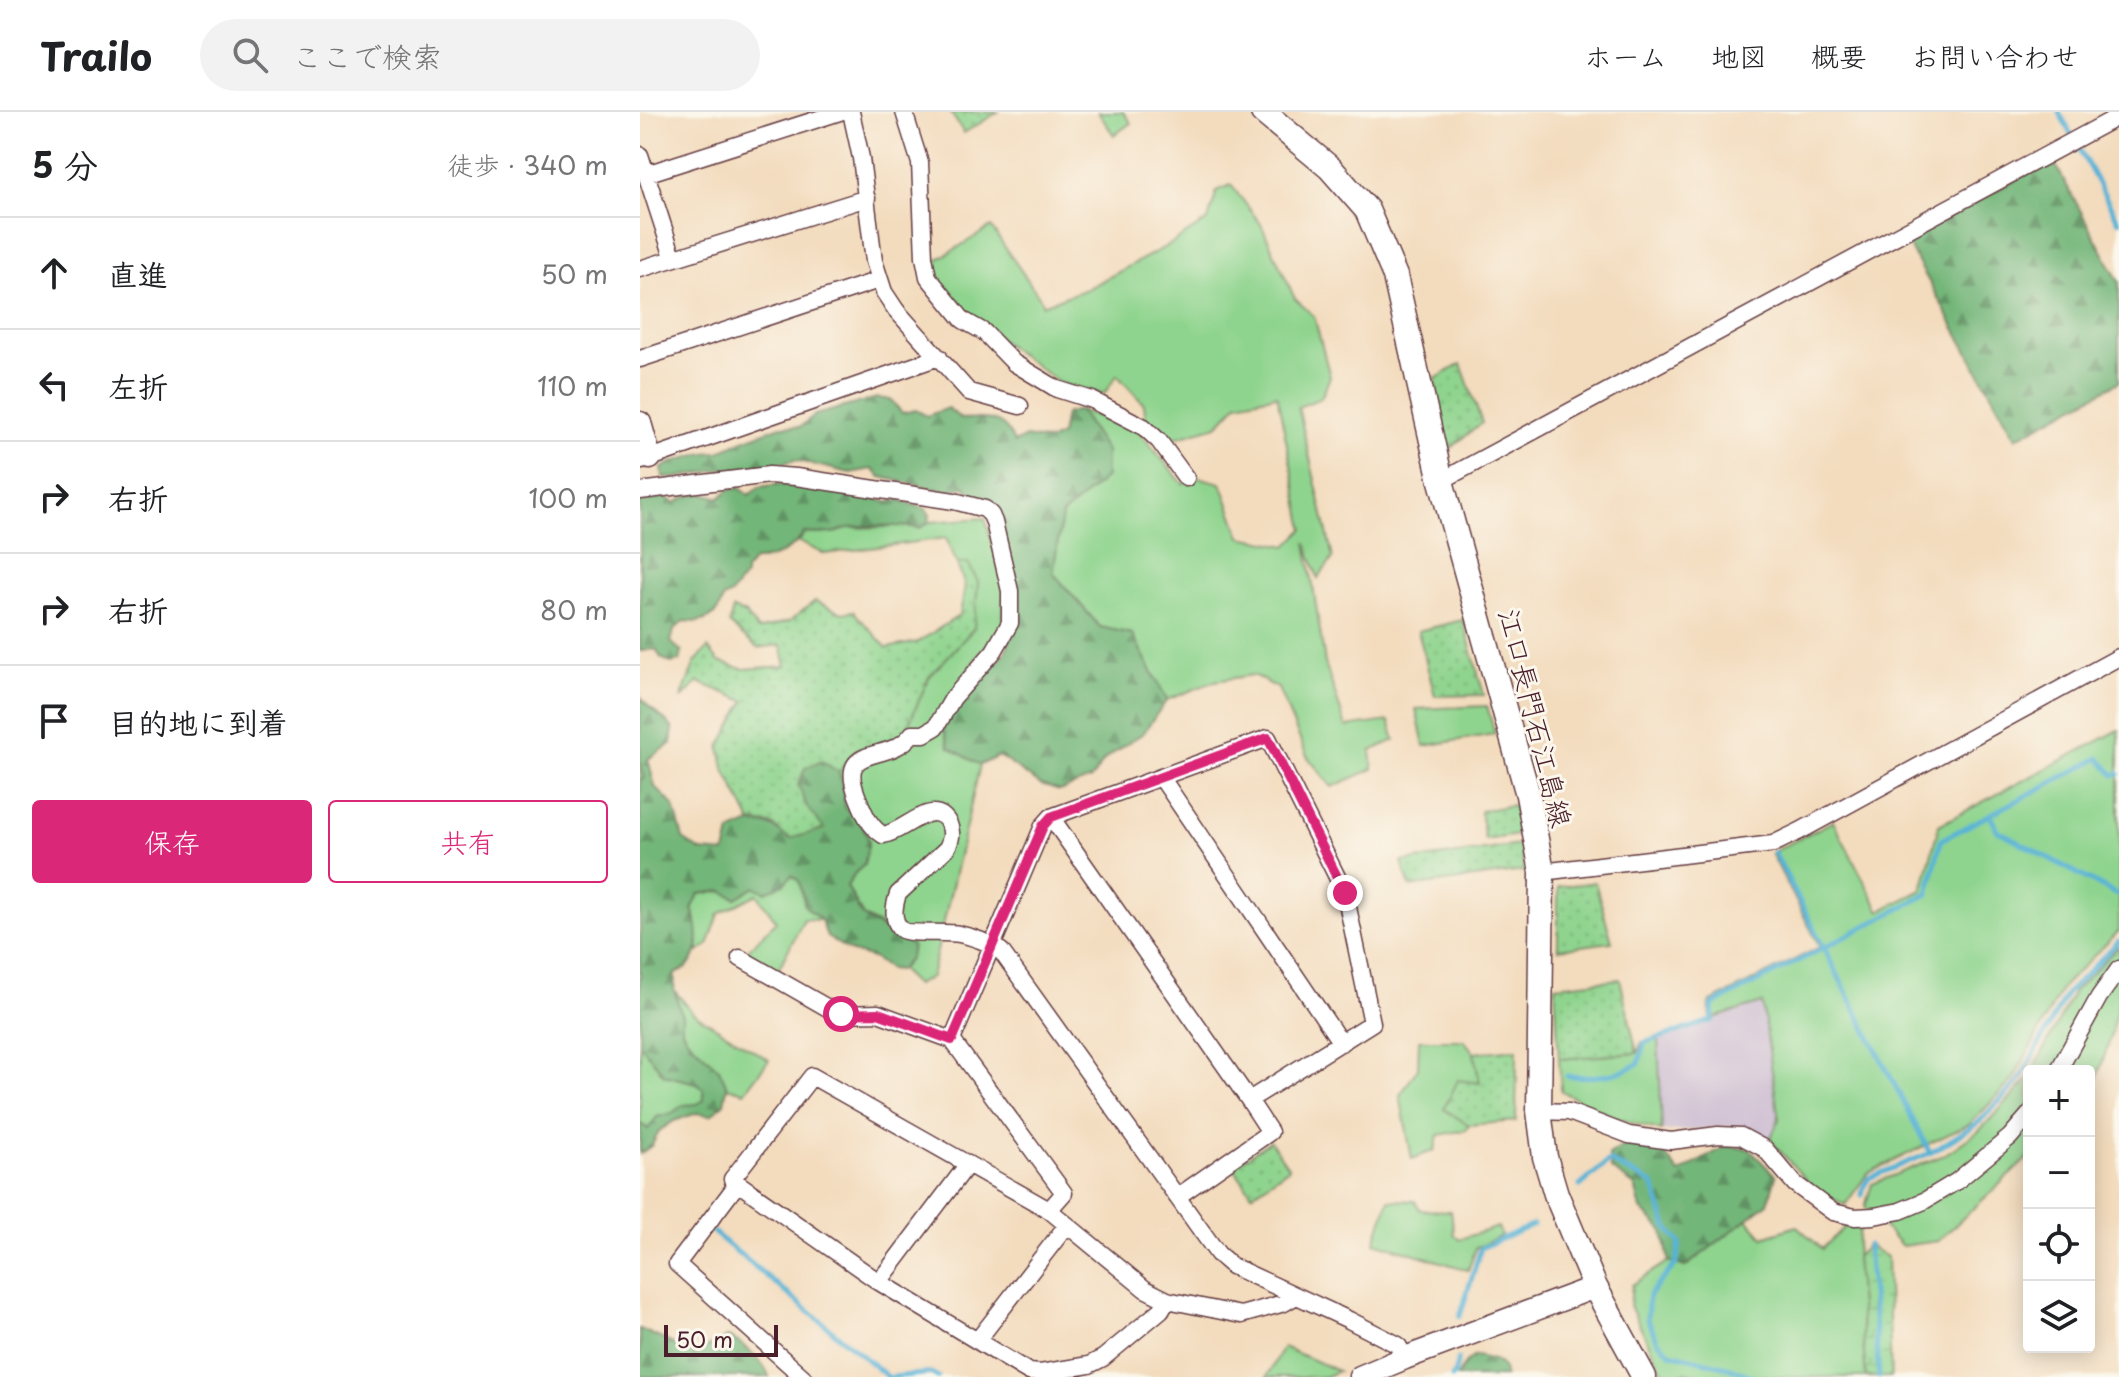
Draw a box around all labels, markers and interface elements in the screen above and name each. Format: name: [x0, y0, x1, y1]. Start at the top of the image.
search box: [200, 19, 760, 91]
text: Trailo: [40, 27, 152, 84]
icon: search: [228, 33, 272, 77]
text: ここで検索: [292, 33, 442, 78]
text: ホーム: [1584, 34, 1667, 77]
text: 地図: [1711, 34, 1767, 77]
text: 概要: [1811, 34, 1867, 77]
text: お問い合わせ: [1911, 34, 2079, 77]
text: 5 分: [32, 138, 98, 190]
text: 徒歩 · 340 m: [448, 145, 608, 184]
icon: ahead: [32, 251, 76, 295]
text: 直進: [108, 251, 168, 296]
text: 50 m: [541, 254, 608, 293]
icon: left: [32, 363, 76, 407]
text: 左折: [108, 363, 168, 408]
text: 110 m: [537, 366, 608, 405]
icon: right: [32, 475, 76, 519]
text: 右折: [108, 475, 168, 520]
text: 100 m: [528, 478, 608, 517]
icon: right: [32, 587, 76, 631]
text: 右折: [108, 587, 168, 632]
text: 80 m: [540, 590, 608, 629]
street label: 江口長門石江島線: [1488, 604, 1584, 832]
icon: arrive: [32, 699, 76, 743]
text: 目的地に到着: [108, 699, 288, 744]
button: 保存: [32, 800, 312, 883]
button: 共有: [328, 800, 608, 883]
route end: [1327, 875, 1363, 911]
route start: [823, 996, 859, 1032]
map controls: [2023, 1065, 2095, 1353]
button: +: [2023, 1065, 2095, 1137]
button: −: [2023, 1137, 2095, 1209]
button: locate: [2023, 1209, 2095, 1281]
button: layers: [2023, 1281, 2095, 1353]
scale bar: [664, 1321, 778, 1357]
text: 50 m: [676, 1322, 733, 1355]

